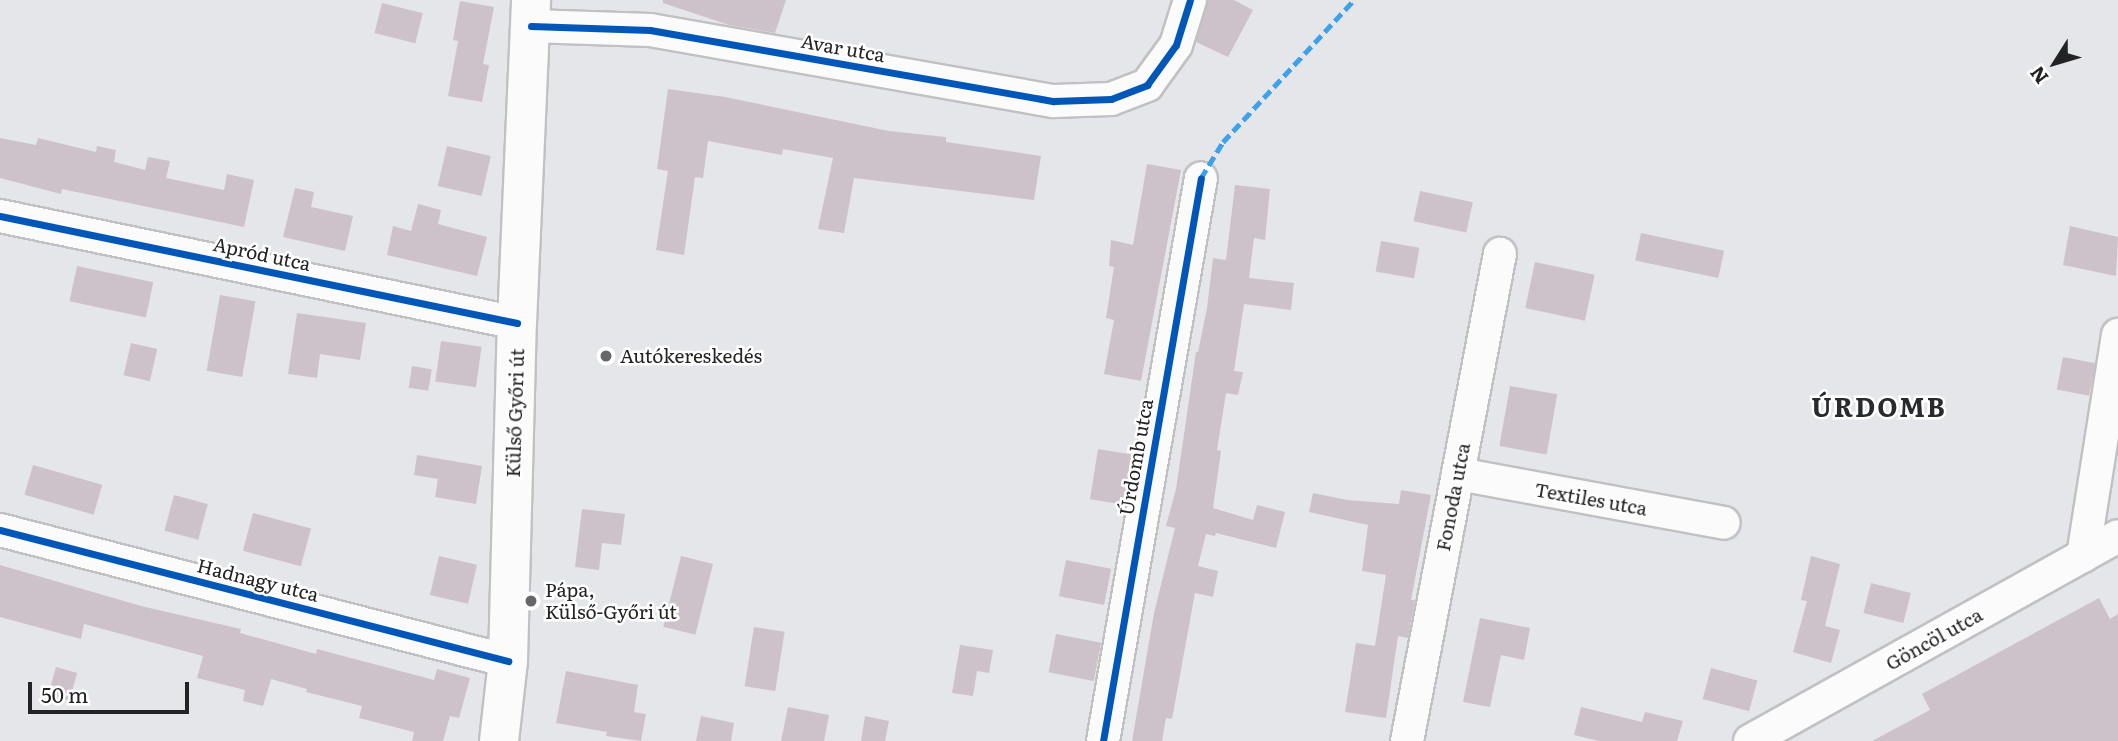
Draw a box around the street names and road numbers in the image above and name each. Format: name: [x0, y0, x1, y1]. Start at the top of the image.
street label: Avar utca: [799, 29, 887, 67]
street label: Apród utca: [211, 233, 313, 275]
street label: Külső Győri út: [501, 348, 529, 478]
street label: Úrdomb utca: [1115, 397, 1157, 517]
street label: Fonoda utca: [1431, 441, 1475, 553]
street label: Textiles utca: [1533, 478, 1649, 520]
street label: Hadnagy utca: [195, 554, 321, 606]
street label: Göncöl utca: [1882, 603, 1986, 675]

